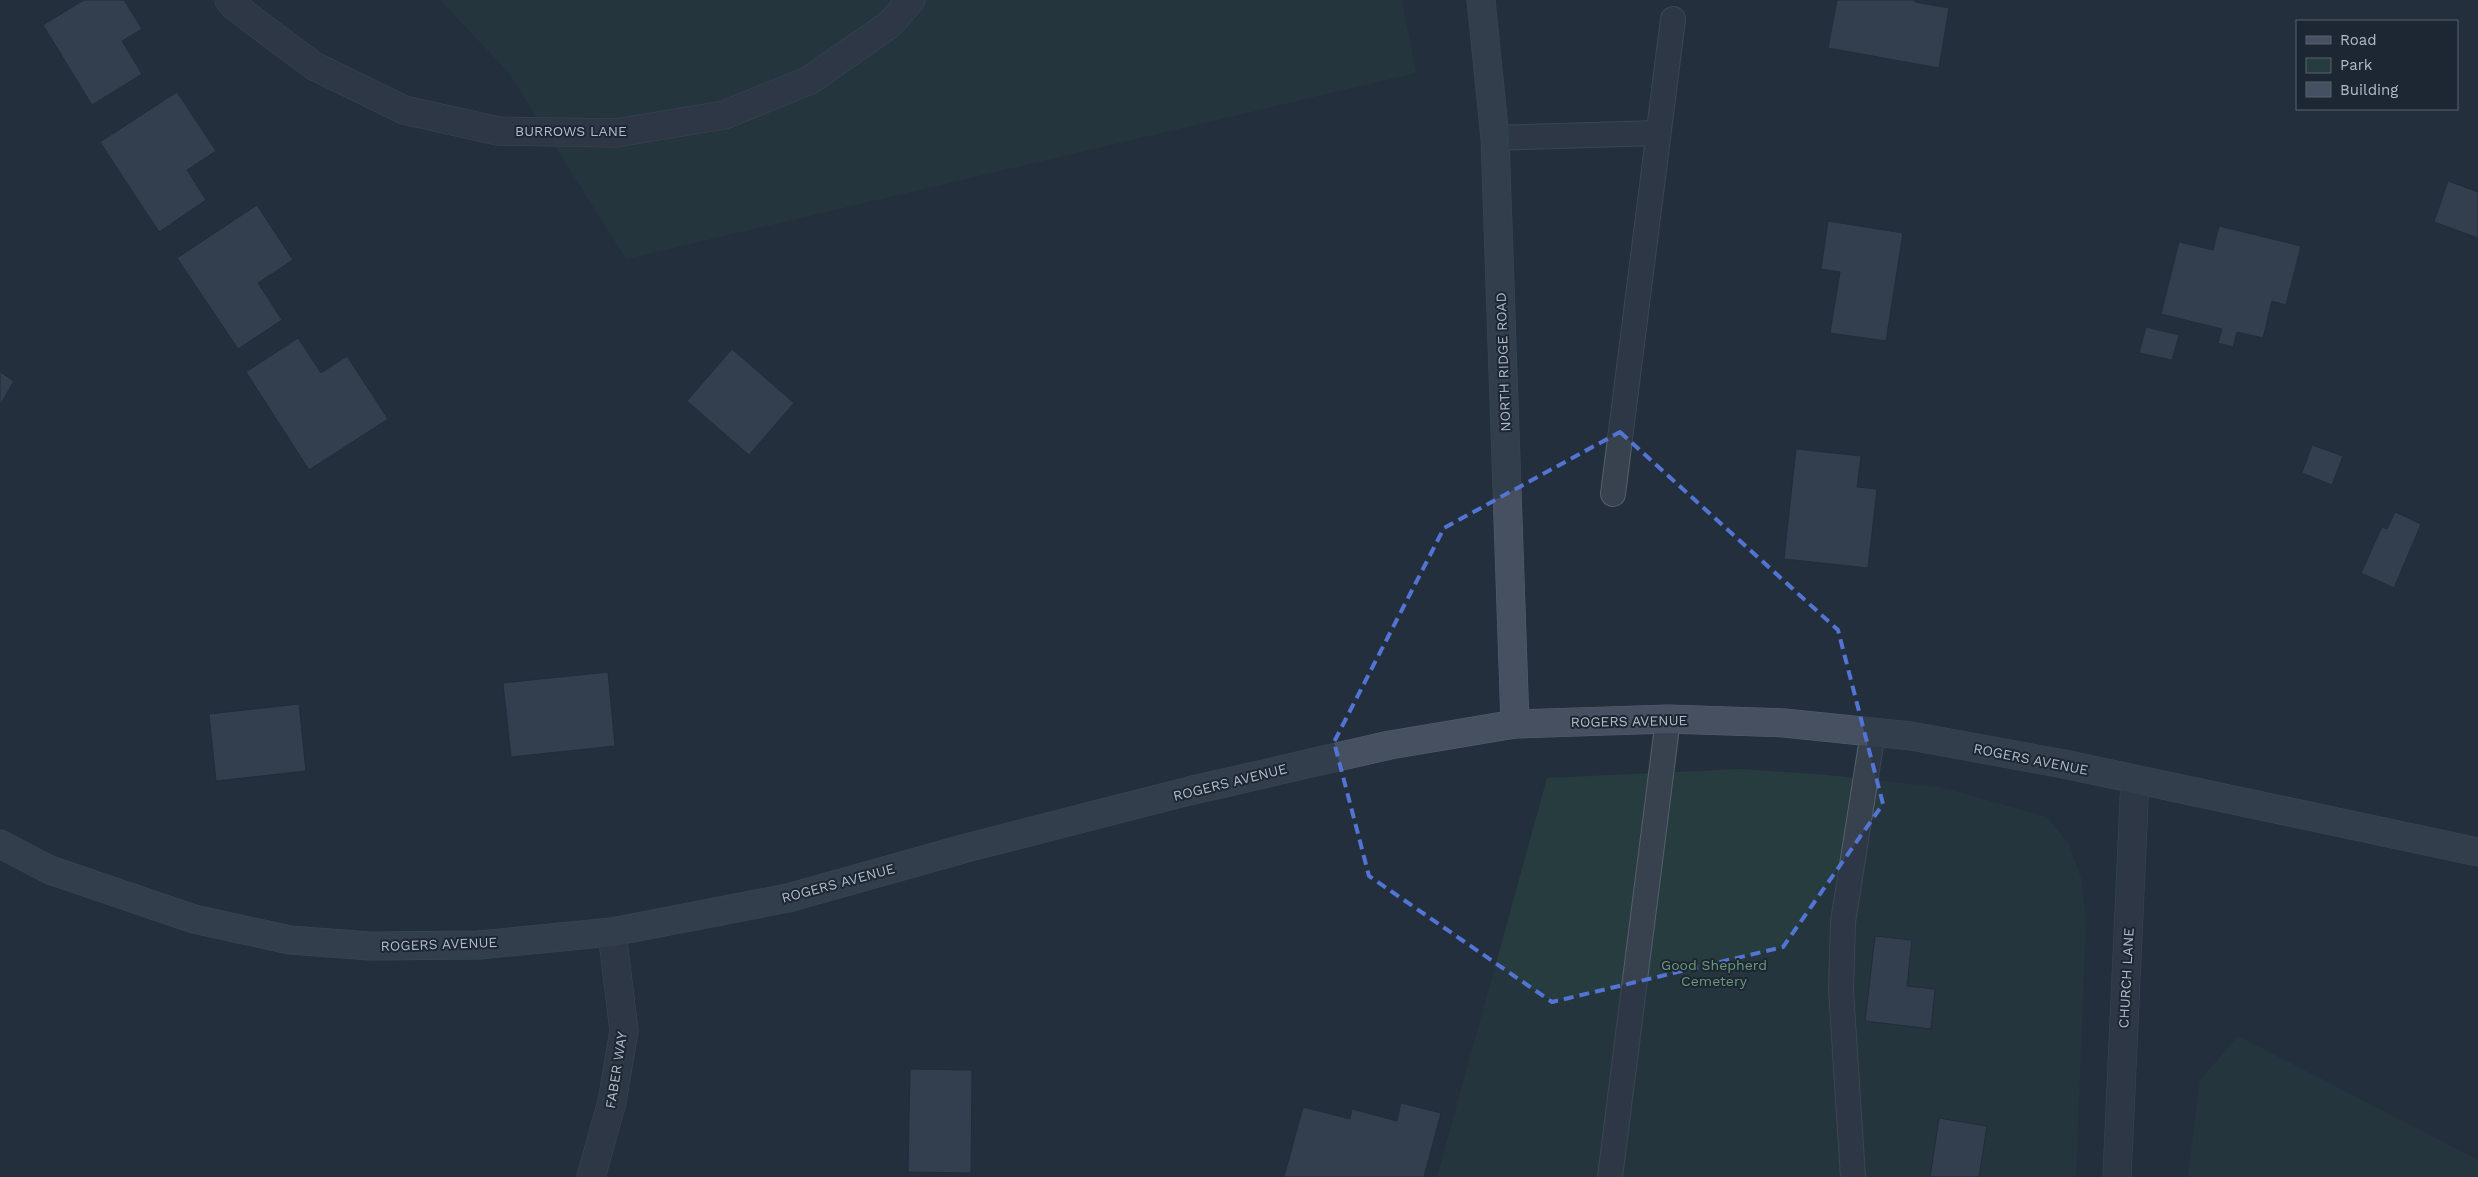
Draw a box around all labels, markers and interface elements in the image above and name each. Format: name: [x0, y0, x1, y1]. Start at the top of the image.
legend: [2296, 20, 2458, 110]
text: Road: [2340, 31, 2377, 49]
text: Park: [2340, 56, 2373, 74]
text: Building: [2340, 81, 2398, 99]
street label: BURROWS LANE: [515, 123, 627, 139]
street label: NORTH RIDGE ROAD: [1493, 292, 1513, 432]
street label: ROGERS AVENUE: [1570, 712, 1688, 730]
street label: ROGERS AVENUE: [1972, 740, 2090, 778]
street label: ROGERS AVENUE: [1171, 760, 1289, 804]
street label: ROGERS AVENUE: [780, 860, 897, 906]
street label: CHURCH LANE: [2115, 927, 2137, 1029]
street label: ROGERS AVENUE: [380, 934, 498, 954]
park label: Good Shepherd Cemetery: [1661, 957, 1767, 989]
street label: FABER WAY: [602, 1030, 630, 1110]

